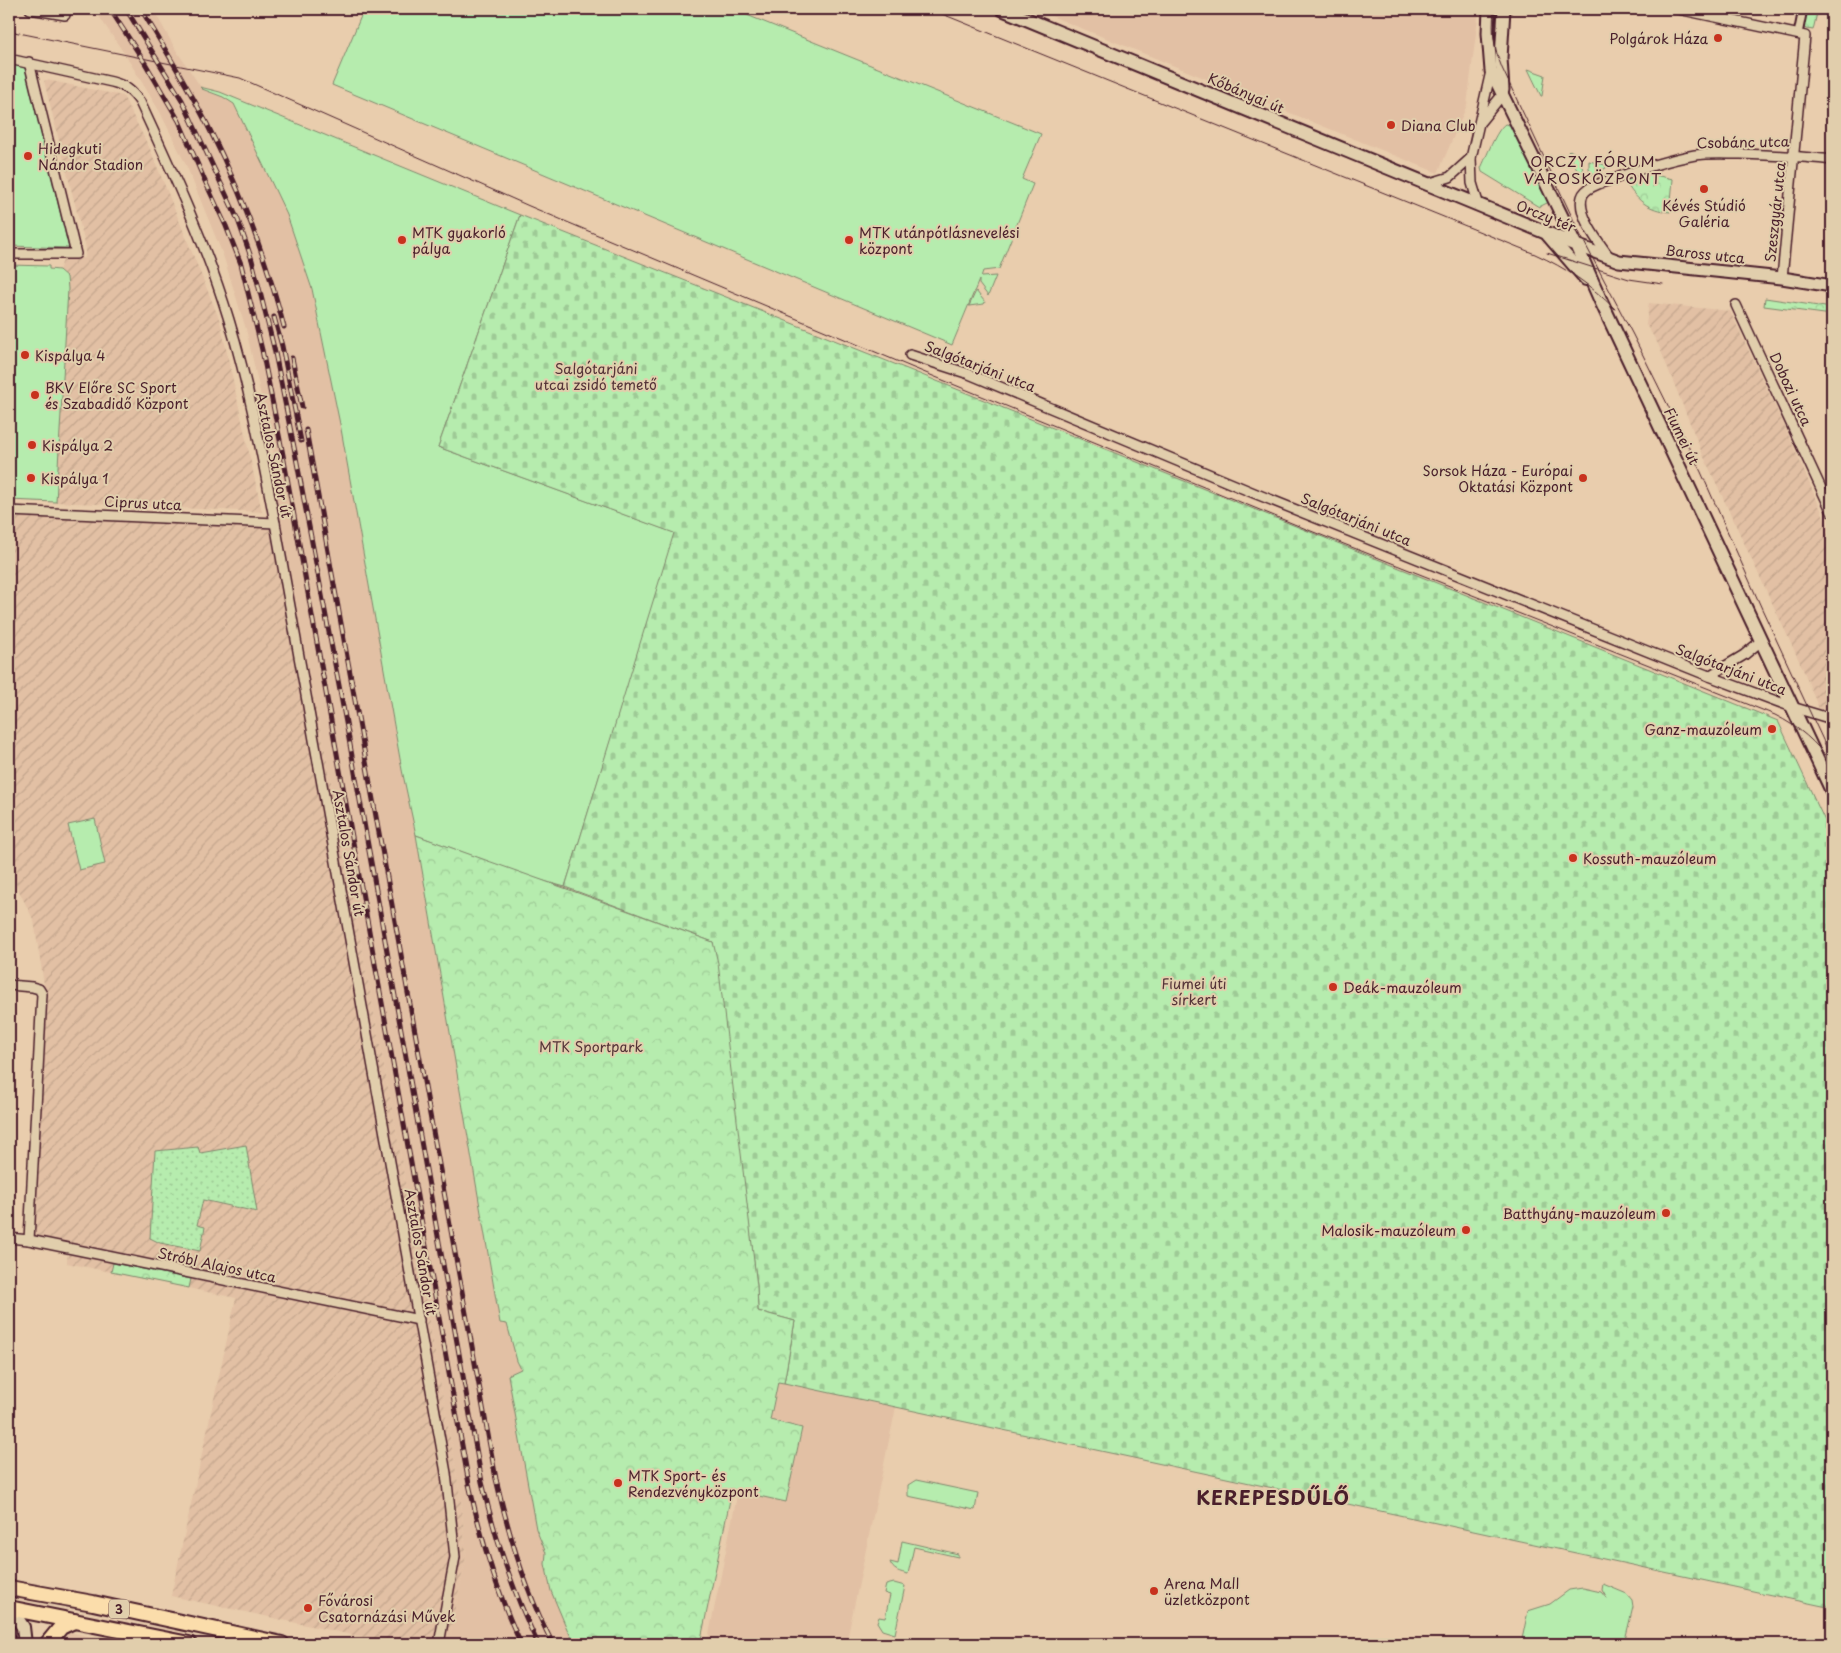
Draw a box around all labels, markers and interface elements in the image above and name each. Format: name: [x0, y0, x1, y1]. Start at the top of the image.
place label: Polgárok Háza: [1609, 28, 1709, 49]
marker: Polgárok Háza: [1712, 32, 1724, 44]
street label: Kőbányai út: [1205, 67, 1288, 119]
place label: Diana Club: [1401, 115, 1475, 136]
marker: Diana Club: [1385, 119, 1397, 131]
street label: Csobánc utca: [1697, 131, 1790, 153]
place label: Hidegkuti Nándor Stadion: [38, 138, 143, 175]
district label: ORCZY FÓRUM VÁROSKÖZPONT: [1524, 149, 1662, 189]
marker: Hidegkuti Nándor Stadion: [22, 150, 34, 162]
street label: Szeszgyár utca: [1759, 161, 1791, 263]
marker: Kévés Stúdió Galéria: [1698, 183, 1710, 195]
street label: Orczy tér: [1513, 195, 1579, 238]
place label: Kévés Stúdió Galéria: [1662, 195, 1746, 232]
place label: MTK gyakorló pálya: [412, 222, 506, 259]
place label: MTK utánpótlásnevelési központ: [859, 222, 1020, 259]
marker: MTK gyakorló pálya: [396, 234, 408, 246]
marker: MTK utánpótlásnevelési központ: [843, 234, 855, 246]
street label: Baross utca: [1664, 239, 1746, 269]
street label: Salgótarjáni utca: [922, 335, 1039, 397]
place label: Kispálya 4: [35, 345, 105, 366]
marker: Kispálya 4: [19, 349, 31, 361]
street label: Dobozi utca: [1765, 349, 1817, 429]
park label: Salgótarjáni utcai zsidó temető: [535, 358, 657, 395]
place label: BKV Előre SC Sport és Szabadidő Központ: [45, 377, 189, 414]
marker: BKV Előre SC Sport és Szabadidő Központ: [29, 389, 41, 401]
street label: Asztalos Sándor út: [250, 390, 298, 520]
street label: Fiumei út: [1659, 404, 1705, 469]
place label: Kispálya 2: [42, 435, 113, 456]
marker: Kispálya 2: [26, 439, 38, 451]
place label: Sorsok Háza - Európai Oktatási Központ: [1423, 460, 1573, 497]
place label: Kispálya 1: [41, 468, 109, 489]
marker: Kispálya 1: [25, 472, 37, 484]
marker: Sorsok Háza - Európai Oktatási Központ: [1577, 472, 1589, 484]
street label: Salgótarjáni utca: [1298, 487, 1415, 551]
street label: Ciprus utca: [104, 490, 183, 516]
street label: Salgótarjáni utca: [1673, 638, 1790, 700]
place label: Ganz-mauzóleum: [1645, 719, 1762, 740]
marker: Ganz-mauzóleum: [1766, 723, 1778, 735]
street label: Asztalos Sándor út: [328, 788, 371, 918]
place label: Kossuth-mauzóleum: [1583, 848, 1717, 869]
marker: Kossuth-mauzóleum: [1567, 852, 1579, 864]
park label: Fiumei úti sírkert: [1161, 973, 1227, 1010]
place label: Deák-mauzóleum: [1343, 977, 1462, 998]
marker: Deák-mauzóleum: [1327, 981, 1339, 993]
park label: MTK Sportpark: [539, 1036, 643, 1057]
street label: Asztalos Sándor út: [400, 1187, 443, 1317]
place label: Batthyány-mauzóleum: [1503, 1203, 1656, 1224]
marker: Batthyány-mauzóleum: [1660, 1207, 1672, 1219]
place label: Malosik-mauzóleum: [1321, 1220, 1456, 1241]
marker: Malosik-mauzóleum: [1460, 1224, 1472, 1236]
street label: Stróbl Alajos utca: [156, 1242, 278, 1288]
place label: MTK Sport- és Rendezvényközpont: [628, 1465, 759, 1502]
marker: MTK Sport- és Rendezvényközpont: [612, 1477, 624, 1489]
district label: KEREPESDŰLŐ: [1196, 1483, 1350, 1511]
place label: Arena Mall üzletközpont: [1164, 1573, 1250, 1610]
marker: Arena Mall üzletközpont: [1148, 1585, 1160, 1597]
place label: Fővárosi Csatornázási Művek: [318, 1590, 456, 1627]
road number: 3: [109, 1600, 129, 1618]
marker: Fővárosi Csatornázási Művek: [302, 1602, 314, 1614]

